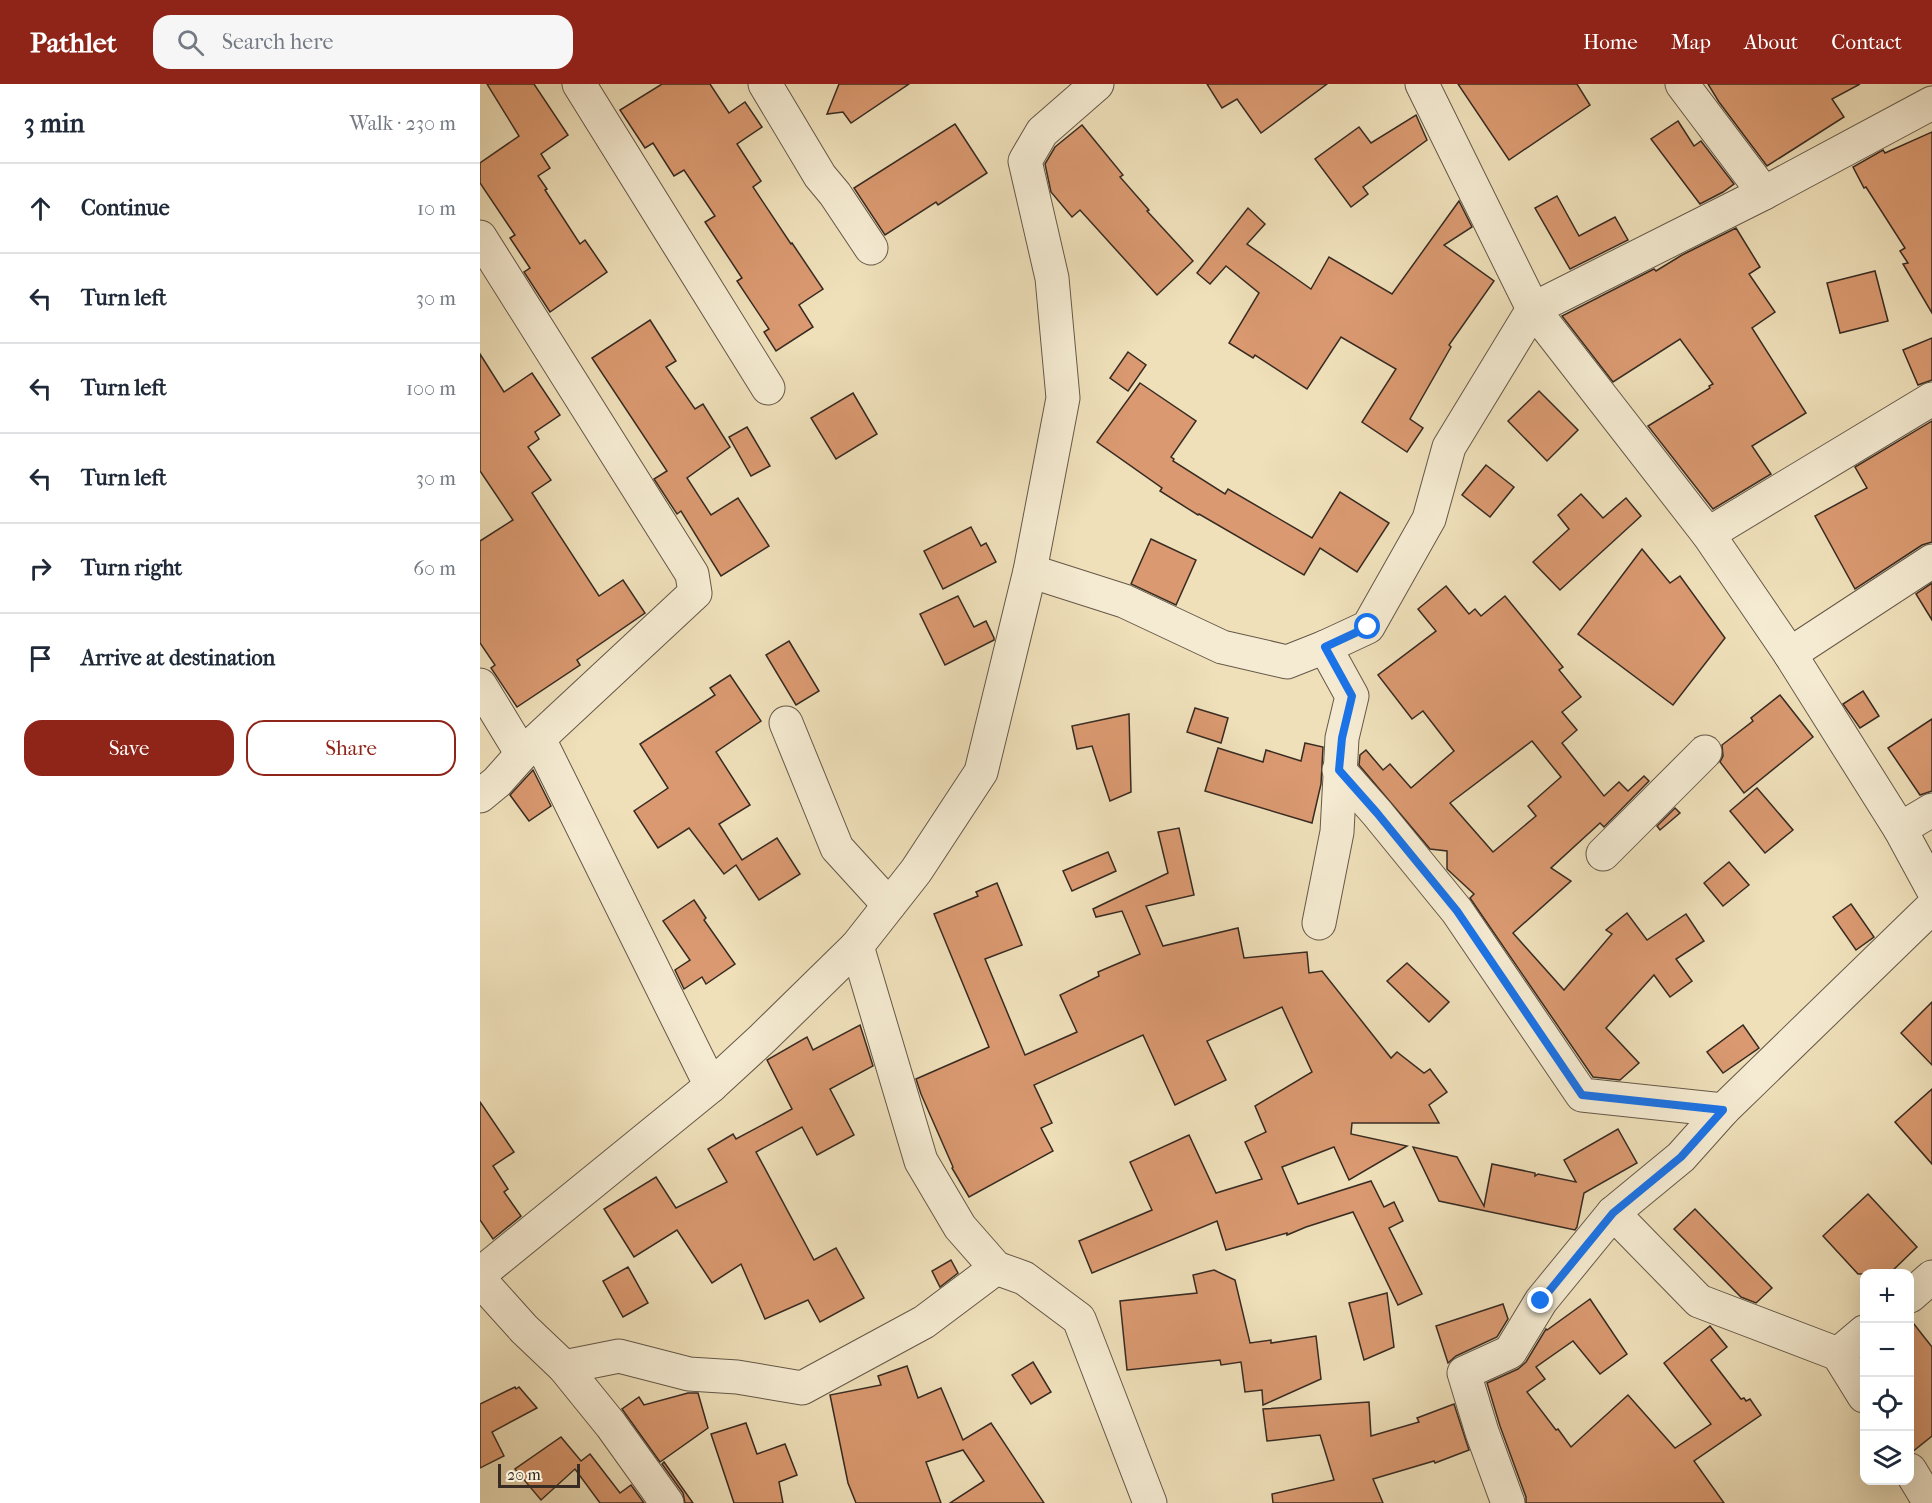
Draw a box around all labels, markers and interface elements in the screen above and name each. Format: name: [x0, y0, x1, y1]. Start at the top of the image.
search box: [153, 15, 573, 69]
text: Pathlet: [30, 26, 117, 59]
icon: search: [174, 26, 207, 59]
text: Search here: [222, 29, 333, 55]
text: Home: [1583, 30, 1638, 54]
text: Map: [1671, 30, 1711, 54]
text: About: [1744, 30, 1798, 54]
text: Contact: [1831, 30, 1902, 54]
text: 3 min: [24, 108, 85, 139]
text: Walk · 230 m: [350, 112, 456, 135]
icon: ahead: [24, 192, 57, 225]
text: Continue: [81, 195, 170, 221]
text: 10 m: [417, 197, 456, 220]
icon: left: [24, 282, 57, 315]
text: Turn left: [81, 285, 167, 311]
text: 30 m: [416, 287, 456, 310]
icon: left: [24, 372, 57, 405]
text: Turn left: [81, 375, 167, 401]
text: 100 m: [406, 377, 456, 400]
icon: left: [24, 462, 57, 495]
text: Turn left: [81, 465, 167, 491]
text: 30 m: [416, 467, 456, 490]
icon: right: [24, 552, 57, 585]
text: Turn right: [81, 555, 182, 581]
text: 60 m: [413, 557, 456, 580]
route start: [1354, 613, 1380, 639]
icon: arrive: [24, 642, 57, 675]
text: Arrive at destination: [81, 645, 275, 671]
button: Save: [24, 720, 234, 776]
button: Share: [246, 720, 456, 776]
map controls: [1860, 1269, 1914, 1485]
button: +: [1860, 1269, 1914, 1323]
route end: [1527, 1287, 1553, 1313]
button: −: [1860, 1323, 1914, 1377]
button: locate: [1860, 1377, 1914, 1431]
button: layers: [1860, 1431, 1914, 1485]
scale bar: [498, 1461, 580, 1488]
text: 20 m: [507, 1465, 541, 1484]

